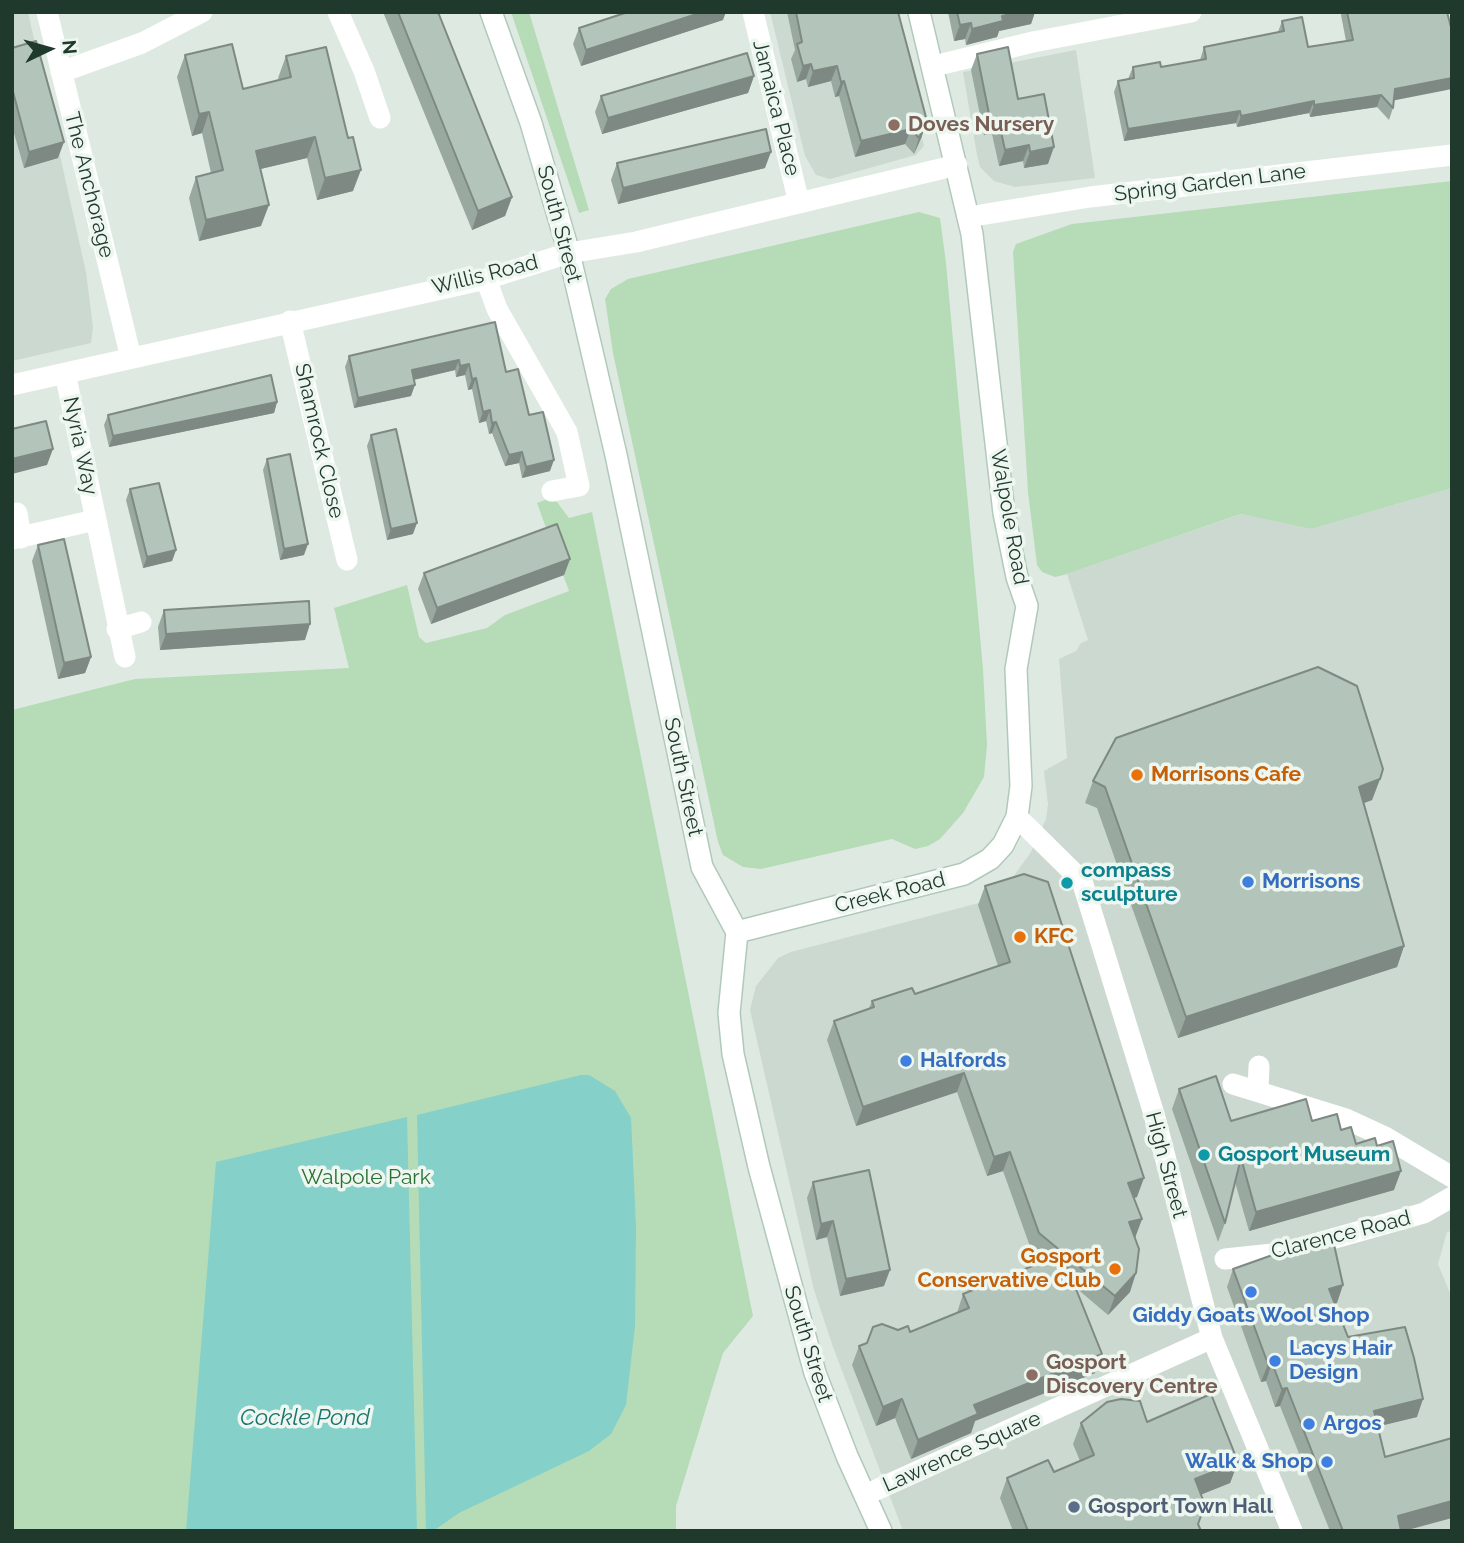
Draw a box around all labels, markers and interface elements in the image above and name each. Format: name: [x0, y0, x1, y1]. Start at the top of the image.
north arrow: [14, 14, 84, 84]
street label: Jamaica Place: [747, 38, 805, 178]
text: N: [58, 39, 82, 55]
street label: The Anchorage: [59, 109, 119, 261]
place label: Doves Nursery: [908, 112, 1054, 138]
marker: Doves Nursery: [886, 117, 902, 133]
street label: Spring Garden Lane: [1113, 159, 1307, 207]
street label: South Street: [531, 163, 587, 285]
street label: Willis Road: [429, 250, 541, 300]
street label: Shamrock Close: [289, 361, 349, 521]
street label: Nyria Way: [57, 395, 103, 497]
street label: Walpole Road: [985, 447, 1033, 587]
street label: South Street: [658, 715, 708, 839]
place label: Morrisons Cafe: [1151, 762, 1301, 788]
marker: Morrisons Cafe: [1129, 767, 1145, 783]
place label: compass sculpture: [1081, 858, 1178, 908]
street label: Creek Road: [832, 867, 948, 919]
place label: Morrisons: [1262, 869, 1360, 895]
marker: Morrisons: [1240, 874, 1256, 890]
marker: compass sculpture: [1059, 875, 1075, 891]
place label: KFC: [1034, 924, 1074, 950]
marker: KFC: [1012, 929, 1028, 945]
place label: Halfords: [920, 1048, 1006, 1074]
marker: Halfords: [898, 1053, 914, 1069]
street label: High Street: [1140, 1109, 1192, 1221]
place label: Gosport Museum: [1218, 1142, 1390, 1168]
marker: Gosport Museum: [1196, 1147, 1212, 1163]
park label: Walpole Park: [301, 1165, 431, 1191]
street label: Clarence Road: [1269, 1206, 1413, 1264]
place label: Gosport Conservative Club: [917, 1244, 1101, 1294]
marker: Gosport Conservative Club: [1107, 1261, 1123, 1277]
street label: South Street: [778, 1283, 838, 1405]
marker: Giddy Goats Wool Shop: [1243, 1284, 1259, 1300]
place label: Giddy Goats Wool Shop: [1133, 1303, 1369, 1329]
place label: Lacys Hair Design: [1289, 1336, 1393, 1386]
place label: Gosport Discovery Centre: [1046, 1350, 1217, 1400]
marker: Lacys Hair Design: [1267, 1353, 1283, 1369]
marker: Gosport Discovery Centre: [1024, 1367, 1040, 1383]
water label: Cockle Pond: [240, 1404, 370, 1432]
street label: Lawrence Square: [879, 1406, 1045, 1498]
place label: Argos: [1323, 1411, 1382, 1437]
marker: Argos: [1301, 1416, 1317, 1432]
place label: Walk & Shop: [1185, 1449, 1313, 1475]
marker: Walk & Shop: [1319, 1454, 1335, 1470]
place label: Gosport Town Hall: [1088, 1494, 1273, 1520]
marker: Gosport Town Hall: [1066, 1499, 1082, 1515]

